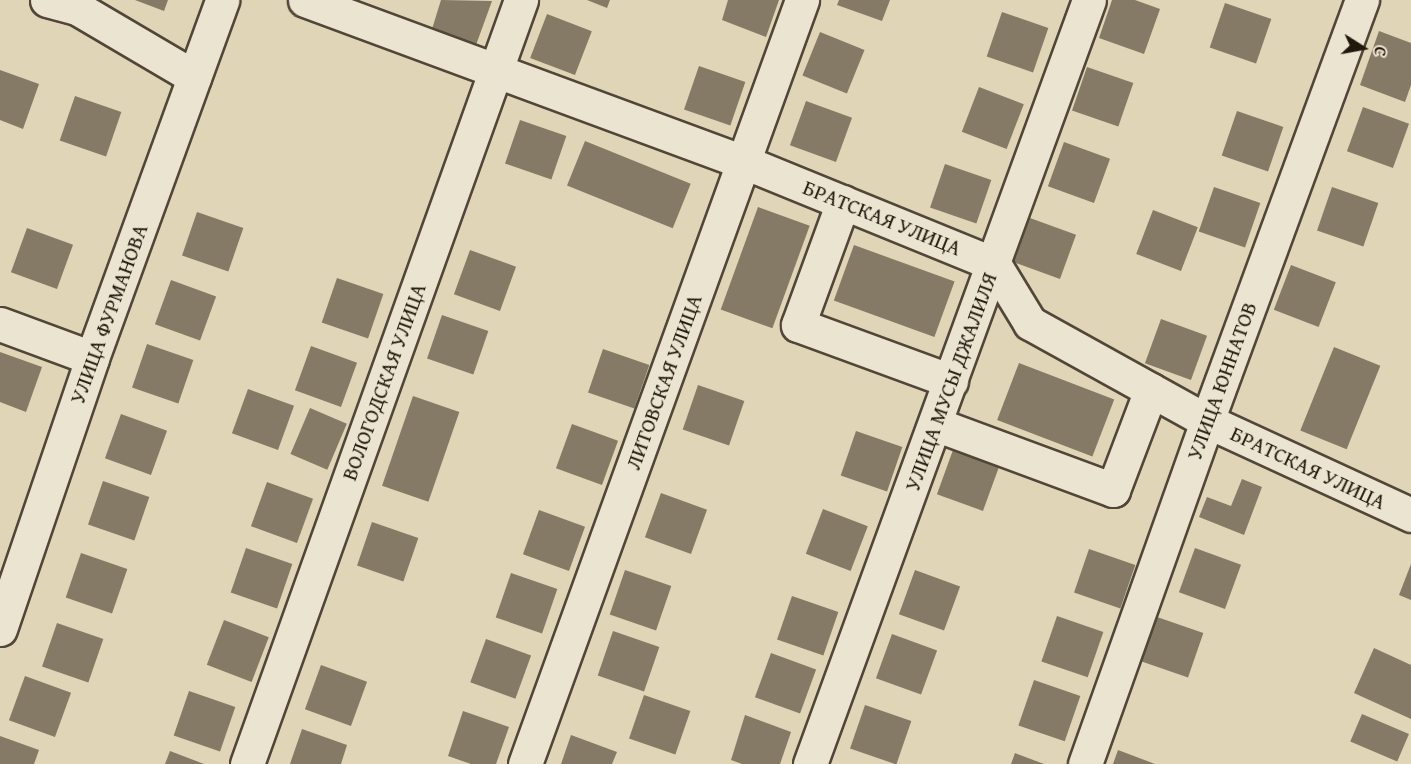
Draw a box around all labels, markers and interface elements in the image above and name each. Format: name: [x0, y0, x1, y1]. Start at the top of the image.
north arrow: [1333, 18, 1393, 78]
text: С: [1368, 45, 1393, 58]
street label: БРАТСКАЯ УЛИЦА: [799, 175, 965, 261]
street label: УЛИЦА ФУРМАНОВА: [65, 221, 153, 407]
street label: УЛИЦА МУСЫ ДЖАЛИЛЯ: [900, 269, 1002, 495]
street label: ВОЛОГОДСКАЯ УЛИЦА: [337, 280, 431, 484]
street label: ЛИТОВСКАЯ УЛИЦА: [621, 291, 707, 473]
street label: УЛИЦА ЮННАТОВ: [1182, 299, 1262, 463]
street label: БРАТСКАЯ УЛИЦА: [1226, 421, 1390, 515]

